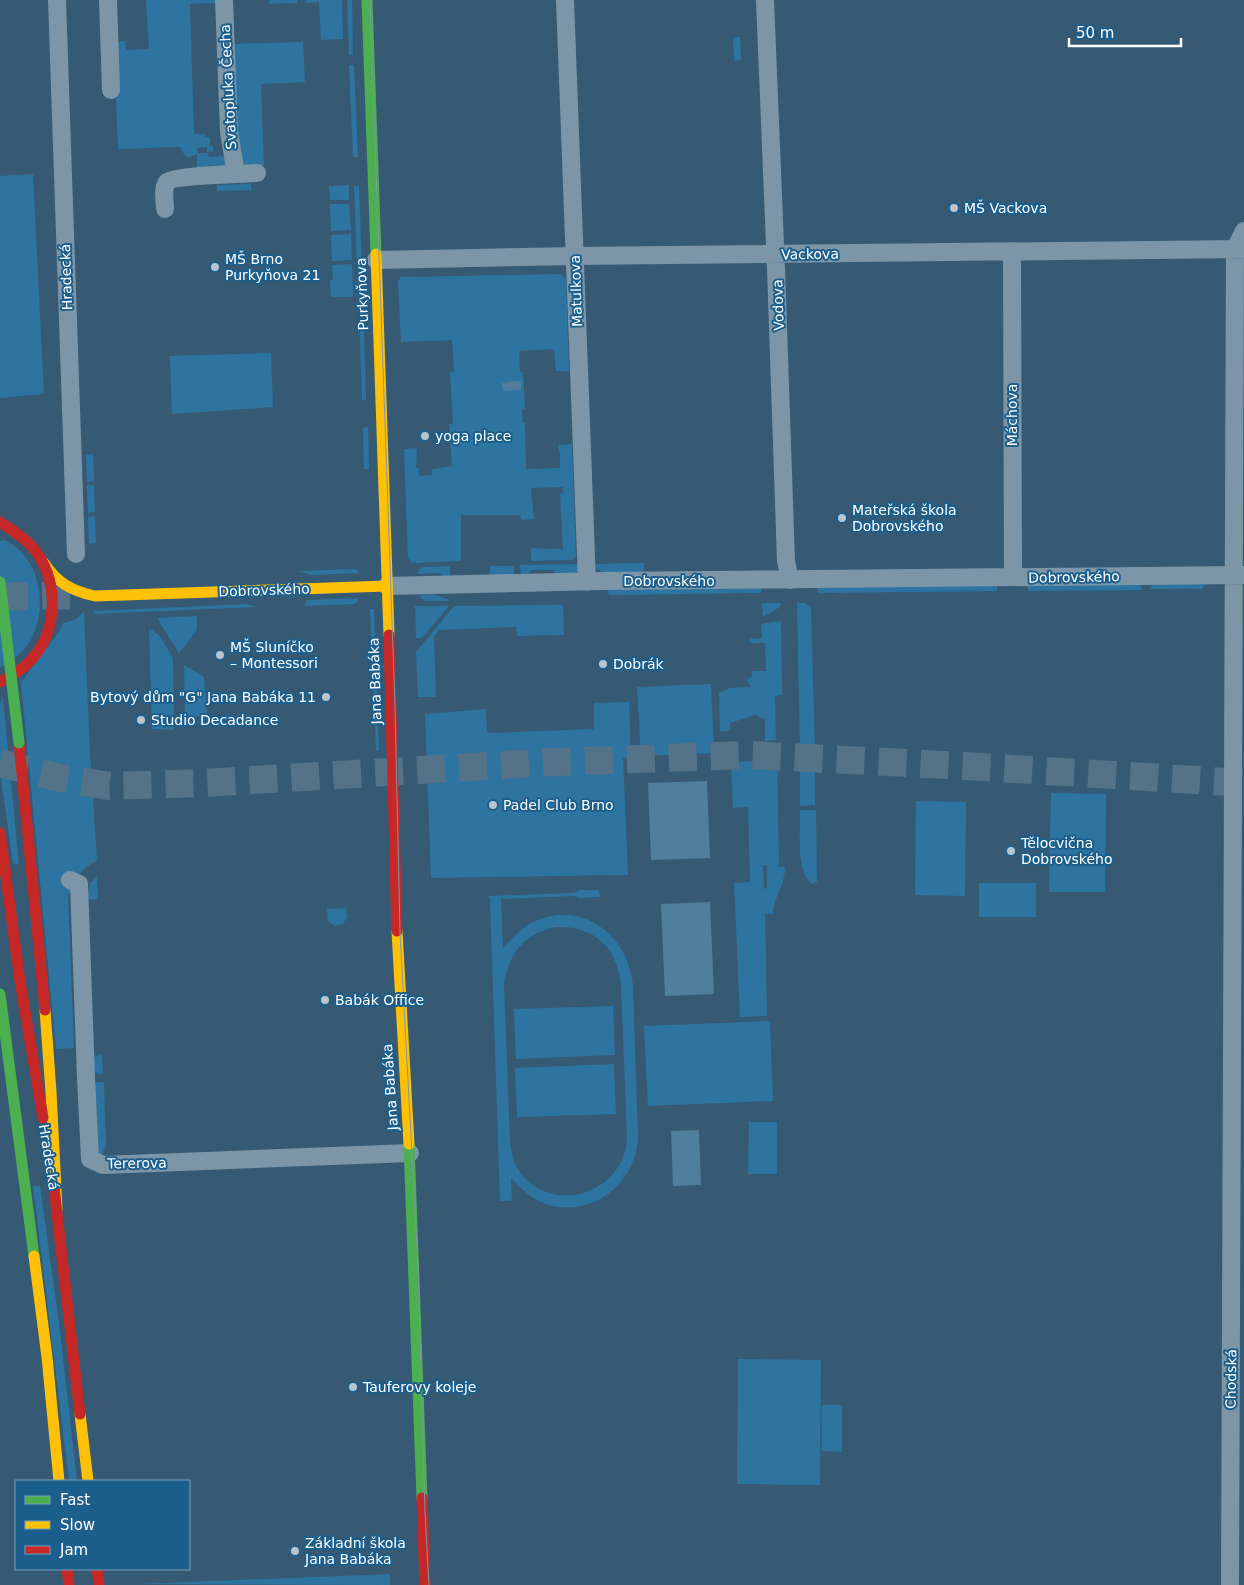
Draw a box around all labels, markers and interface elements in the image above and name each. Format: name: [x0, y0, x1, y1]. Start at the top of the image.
scale bar: [1069, 15, 1182, 47]
street label: Svatopluka Čecha: [216, 24, 239, 150]
text: 50 m: [1076, 24, 1114, 42]
place label: MŠ Vackova: [964, 199, 1047, 216]
marker: MŠ Vackova: [948, 202, 960, 214]
street label: Hradecká: [57, 243, 75, 311]
street label: Vackova: [781, 245, 839, 263]
place label: MŠ Brno Purkyňova 21: [225, 250, 320, 283]
street label: Matulkova: [567, 255, 585, 327]
street label: Purkyňova: [353, 257, 371, 331]
marker: MŠ Brno Purkyňova 21: [209, 261, 221, 273]
street label: Vodova: [769, 279, 787, 331]
street label: Máchova: [1004, 384, 1020, 446]
place label: yoga place: [435, 428, 511, 444]
marker: yoga place: [419, 430, 431, 442]
place label: Mateřská škola Dobrovského: [852, 502, 957, 534]
marker: Mateřská škola Dobrovského: [836, 512, 848, 524]
street label: Dobrovského: [1028, 568, 1120, 586]
street label: Dobrovského: [623, 573, 715, 589]
street label: Dobrovského: [218, 580, 310, 600]
street label: Jana Babáka: [365, 637, 385, 726]
place label: MŠ Sluníčko – Montessori: [230, 638, 318, 671]
marker: MŠ Sluníčko – Montessori: [214, 649, 226, 661]
place label: Dobrák: [613, 656, 665, 672]
marker: Dobrák: [597, 658, 609, 670]
place label: Bytový dům "G" Jana Babáka 11: [90, 689, 316, 705]
marker: Bytový dům "G" Jana Babáka 11: [320, 691, 332, 703]
place label: Studio Decadance: [151, 712, 278, 728]
marker: Studio Decadance: [135, 714, 147, 726]
place label: Padel Club Brno: [503, 797, 614, 813]
marker: Padel Club Brno: [487, 799, 499, 811]
place label: Tělocvična Dobrovského: [1020, 835, 1113, 867]
marker: Tělocvična Dobrovského: [1005, 845, 1017, 857]
place label: Babák Office: [335, 992, 424, 1008]
marker: Babák Office: [319, 994, 331, 1006]
street label: Jana Babáka: [379, 1043, 401, 1132]
street label: Hradecká: [36, 1123, 62, 1191]
street label: Tererova: [106, 1154, 167, 1172]
street label: Chodská: [1222, 1349, 1240, 1409]
place label: Tauferovy koleje: [362, 1379, 476, 1395]
marker: Tauferovy koleje: [347, 1381, 359, 1393]
legend: [15, 1480, 190, 1570]
text: Fast: [60, 1491, 90, 1509]
text: Slow: [60, 1516, 95, 1534]
place label: Základní škola Jana Babáka: [304, 1535, 406, 1567]
text: Jam: [59, 1541, 88, 1559]
marker: Základní škola Jana Babáka: [289, 1545, 301, 1557]

